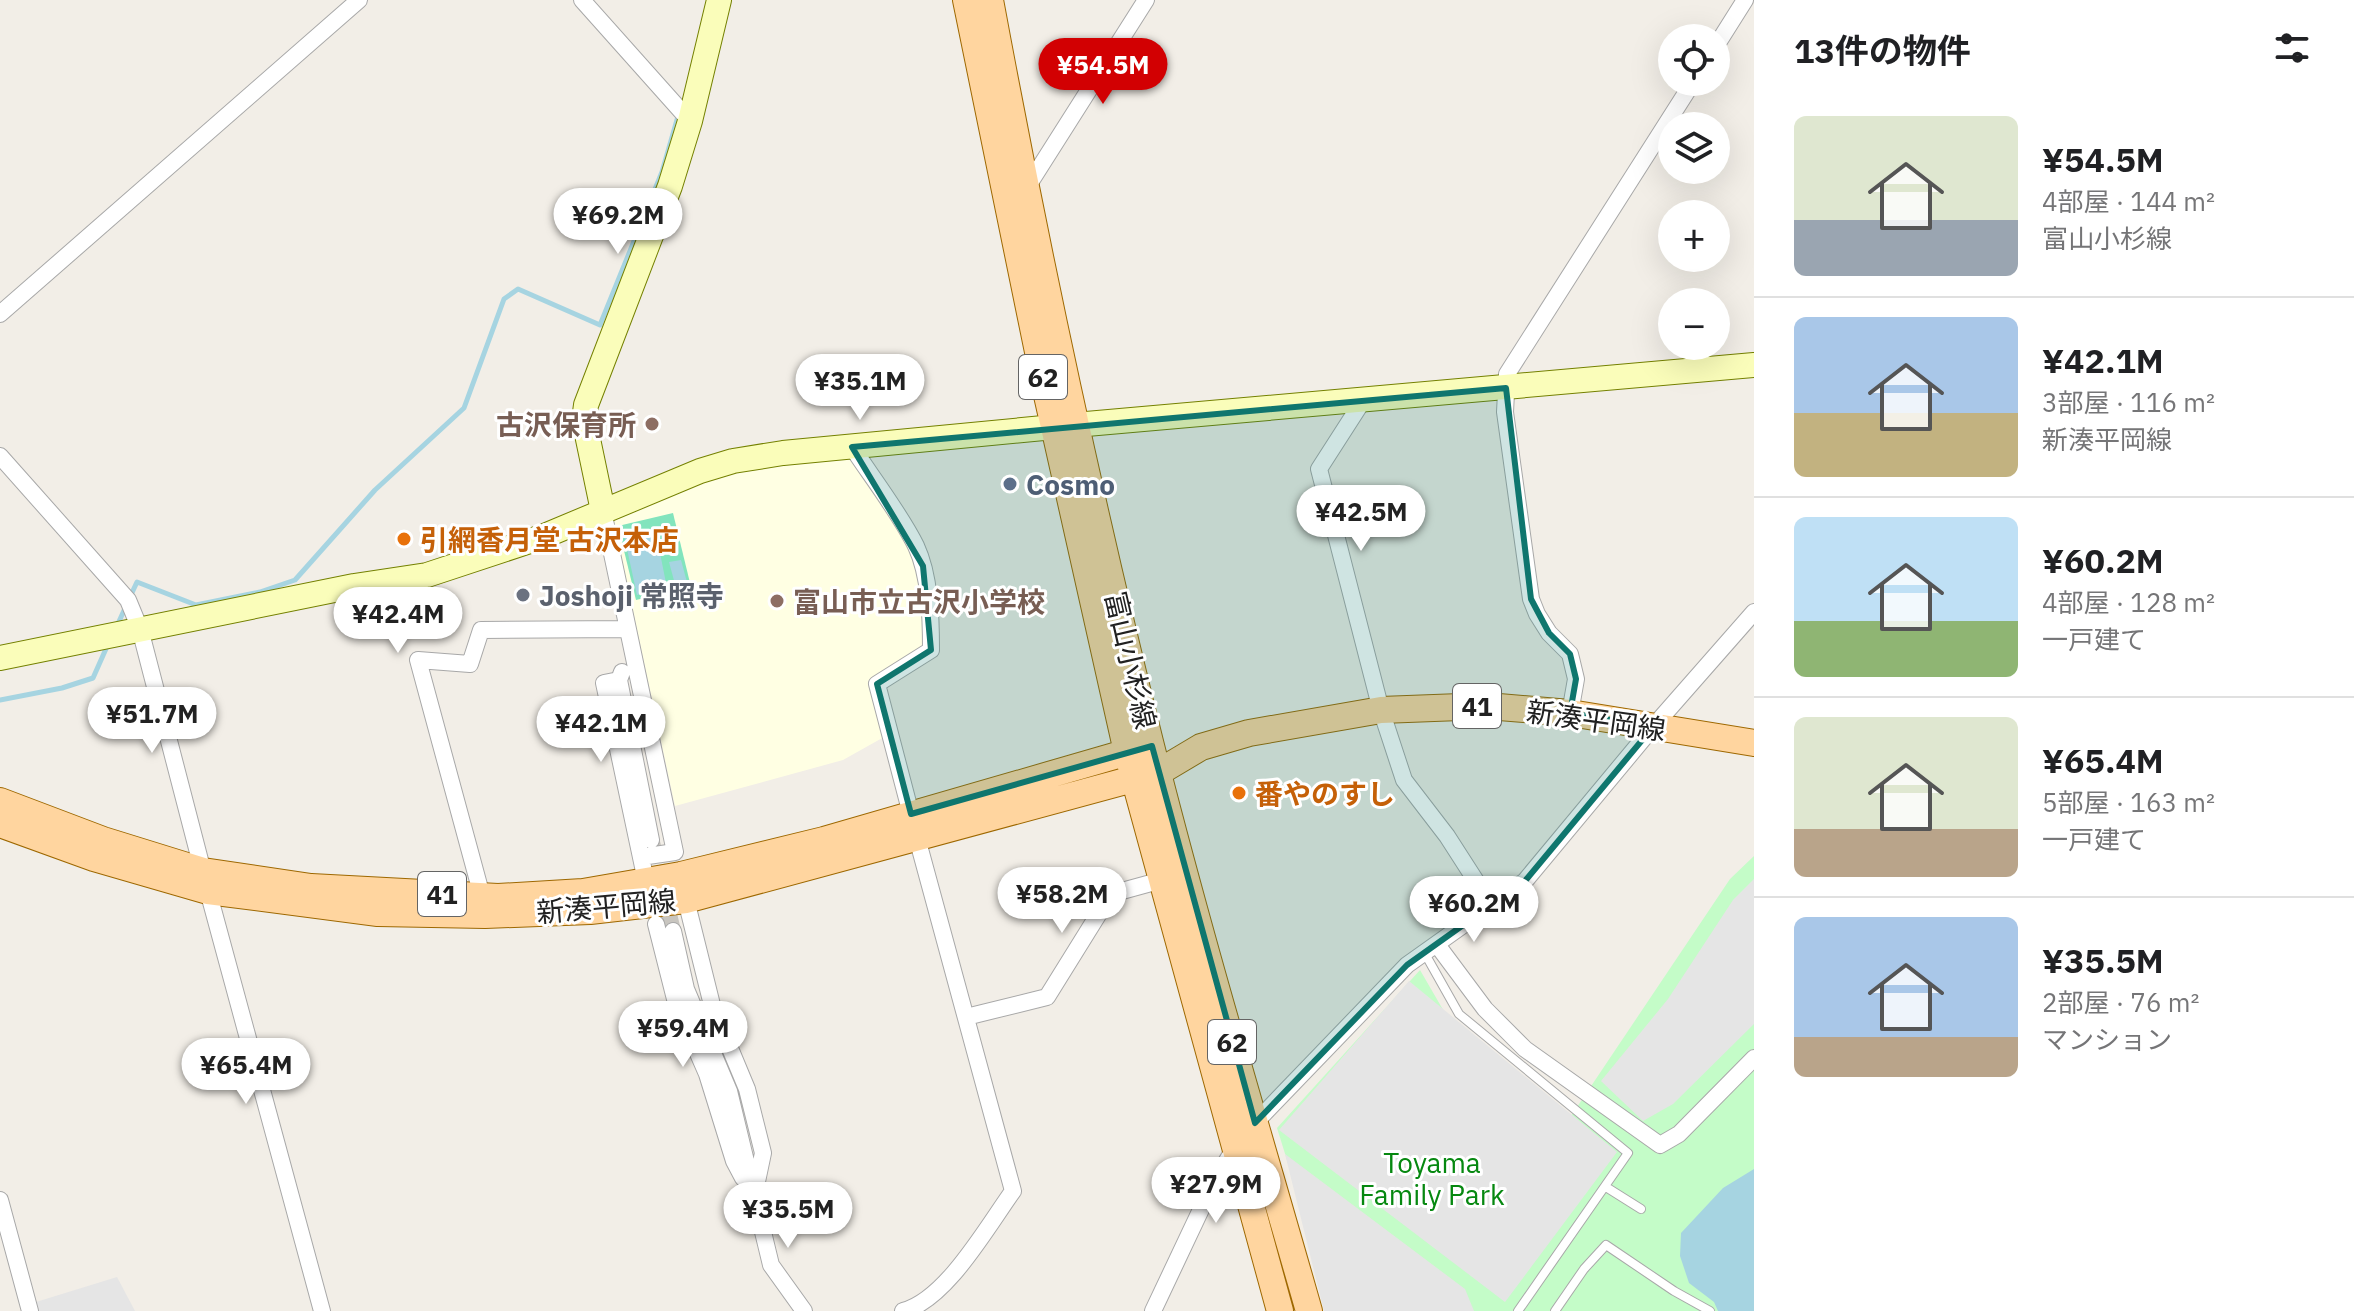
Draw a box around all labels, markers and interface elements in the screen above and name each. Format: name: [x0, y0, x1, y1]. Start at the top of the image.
map controls: [1658, 24, 1730, 360]
button: locate: [1658, 24, 1730, 96]
icon: filters: [2270, 26, 2314, 70]
text: 13件の物件: [1794, 28, 1971, 72]
pin: ¥54.5M: [1038, 38, 1168, 106]
text: ¥54.5M: [1056, 47, 1150, 81]
button: layers: [1658, 112, 1730, 184]
text: ¥54.5M: [2042, 137, 2164, 181]
icon: home: [1858, 148, 1954, 244]
text: 4部屋 · 144 m²: [2042, 184, 2215, 218]
pin: ¥69.2M: [553, 188, 683, 256]
text: ¥69.2M: [571, 197, 665, 231]
button: +: [1658, 200, 1730, 272]
text: 富山小杉線: [2042, 221, 2172, 255]
button: −: [1658, 288, 1730, 360]
text: ¥42.1M: [2042, 338, 2164, 382]
icon: home: [1858, 349, 1954, 445]
pin: ¥35.1M: [795, 354, 925, 422]
road number: 62: [1019, 355, 1067, 399]
text: ¥35.1M: [813, 363, 907, 397]
text: 3部屋 · 116 m²: [2042, 385, 2215, 419]
place label: 古沢保育所: [496, 406, 636, 443]
marker: 古沢保育所: [643, 415, 661, 433]
text: 新湊平岡線: [2042, 422, 2172, 456]
place label: Cosmo: [1026, 466, 1115, 503]
marker: Cosmo: [1001, 475, 1019, 493]
pin: ¥42.5M: [1296, 485, 1426, 553]
text: ¥42.5M: [1314, 494, 1408, 528]
place label: 引網香月堂 古沢本店: [420, 521, 679, 558]
marker: 引網香月堂 古沢本店: [395, 530, 413, 548]
text: ¥60.2M: [2042, 538, 2164, 582]
icon: home: [1858, 549, 1954, 645]
place label: Joshoji 常照寺: [539, 577, 724, 614]
place label: 富山市立古沢小学校: [793, 583, 1045, 620]
text: 4部屋 · 128 m²: [2042, 585, 2215, 619]
marker: Joshoji 常照寺: [514, 586, 532, 604]
pin: ¥42.4M: [333, 587, 463, 655]
street label: 富山小杉線: [1097, 588, 1165, 732]
marker: 富山市立古沢小学校: [768, 592, 786, 610]
text: ¥42.4M: [351, 596, 445, 630]
text: 一戸建て: [2042, 622, 2146, 656]
road number: 41: [1453, 684, 1501, 728]
pin: ¥51.7M: [87, 687, 217, 755]
street label: 新湊平岡線: [1524, 692, 1668, 748]
text: ¥51.7M: [105, 696, 199, 730]
pin: ¥42.1M: [536, 696, 666, 764]
text: ¥42.1M: [554, 705, 648, 739]
text: ¥65.4M: [2042, 738, 2164, 782]
icon: home: [1858, 749, 1954, 845]
place label: 番やのすし: [1255, 775, 1395, 812]
marker: 番やのすし: [1230, 784, 1248, 802]
text: 5部屋 · 163 m²: [2042, 785, 2215, 819]
text: 一戸建て: [2042, 822, 2146, 856]
pin: ¥58.2M: [997, 867, 1127, 935]
road number: 41: [418, 872, 466, 916]
text: ¥58.2M: [1015, 876, 1109, 910]
pin: ¥60.2M: [1409, 876, 1539, 944]
street label: 新湊平岡線: [535, 881, 677, 931]
text: ¥60.2M: [1427, 885, 1521, 919]
text: ¥35.5M: [2042, 938, 2164, 982]
icon: home: [1858, 949, 1954, 1045]
text: 2部屋 · 76 m²: [2042, 985, 2199, 1019]
pin: ¥59.4M: [618, 1001, 748, 1069]
text: ¥59.4M: [636, 1010, 730, 1044]
road number: 62: [1208, 1020, 1256, 1064]
text: マンション: [2042, 1022, 2172, 1056]
pin: ¥65.4M: [181, 1038, 311, 1106]
text: ¥65.4M: [199, 1047, 293, 1081]
park label: Toyama Family Park: [1359, 1144, 1505, 1213]
pin: ¥27.9M: [1151, 1157, 1281, 1225]
text: ¥27.9M: [1169, 1166, 1263, 1200]
pin: ¥35.5M: [723, 1182, 853, 1250]
text: ¥35.5M: [741, 1191, 835, 1225]

